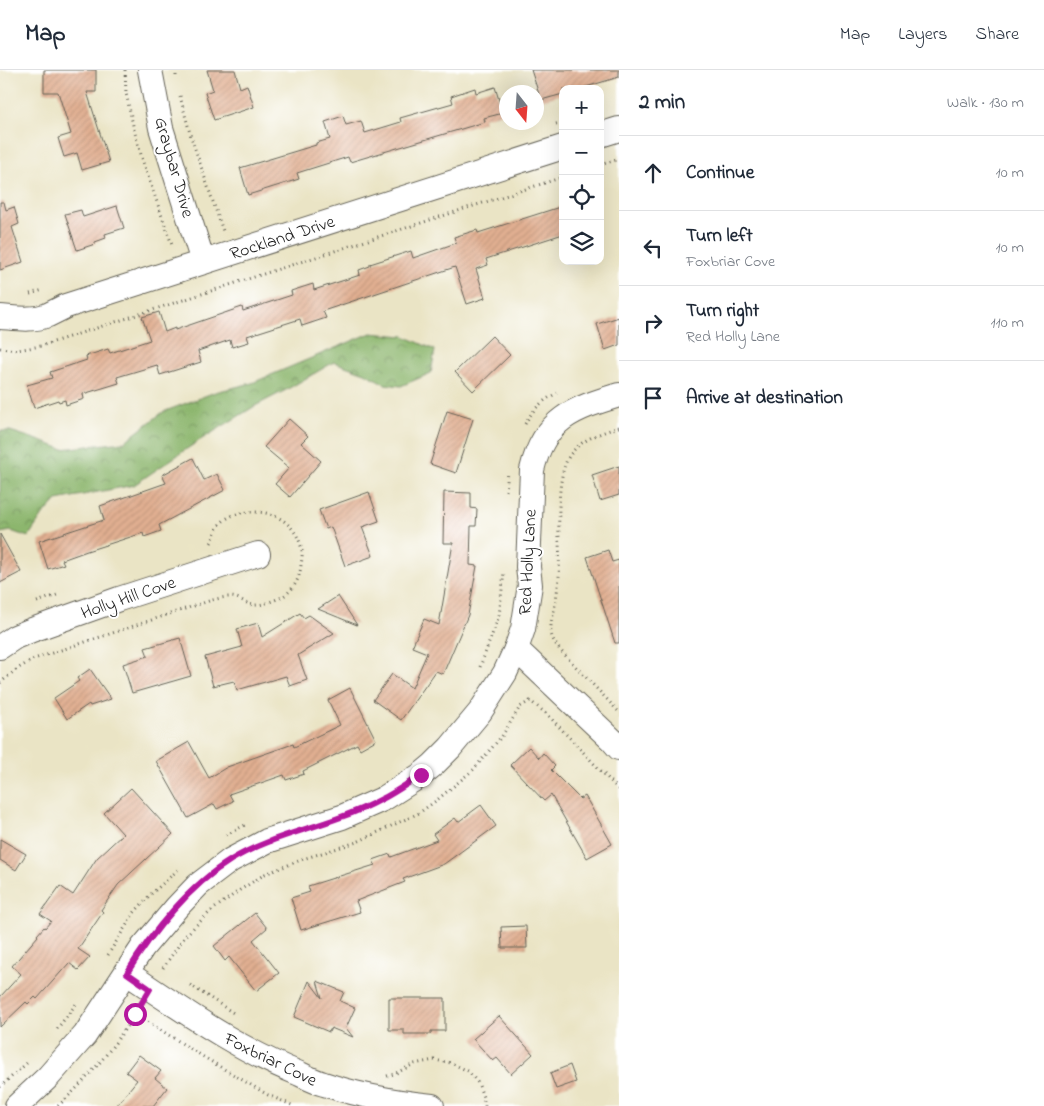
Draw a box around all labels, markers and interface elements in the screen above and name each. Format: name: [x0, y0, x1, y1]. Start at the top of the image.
text: Map: [25, 17, 66, 52]
text: Map: [840, 22, 870, 48]
text: Layers: [898, 22, 948, 48]
text: Share: [976, 22, 1019, 48]
north arrow: [499, 85, 544, 130]
map controls: [559, 85, 604, 265]
button: +: [559, 85, 604, 130]
text: 2 min: [639, 88, 685, 118]
text: Walk · 130 m: [947, 91, 1024, 115]
street label: Graybar Drive: [146, 114, 200, 222]
button: −: [559, 130, 604, 175]
icon: ahead: [639, 159, 667, 187]
text: Continue: [686, 160, 754, 187]
text: 10 m: [996, 161, 1024, 185]
button: locate: [559, 175, 604, 220]
street label: Rockland Drive: [227, 209, 339, 268]
button: layers: [559, 220, 604, 265]
text: Turn left: [686, 223, 753, 250]
icon: left: [639, 234, 667, 262]
text: 10 m: [996, 236, 1024, 260]
text: Foxbriar Cove: [686, 250, 775, 274]
text: Turn right: [686, 298, 759, 325]
icon: right: [639, 309, 667, 337]
text: 110 m: [990, 311, 1024, 335]
text: Red Holly Lane: [686, 325, 780, 349]
icon: arrive: [639, 384, 667, 412]
text: Arrive at destination: [686, 385, 843, 412]
street label: Red Holly Lane: [513, 508, 545, 616]
street label: Holly Hill Cove: [78, 570, 181, 627]
route end: [410, 764, 433, 787]
route start: [124, 1003, 147, 1026]
street label: Foxbriar Cove: [218, 1027, 322, 1095]

